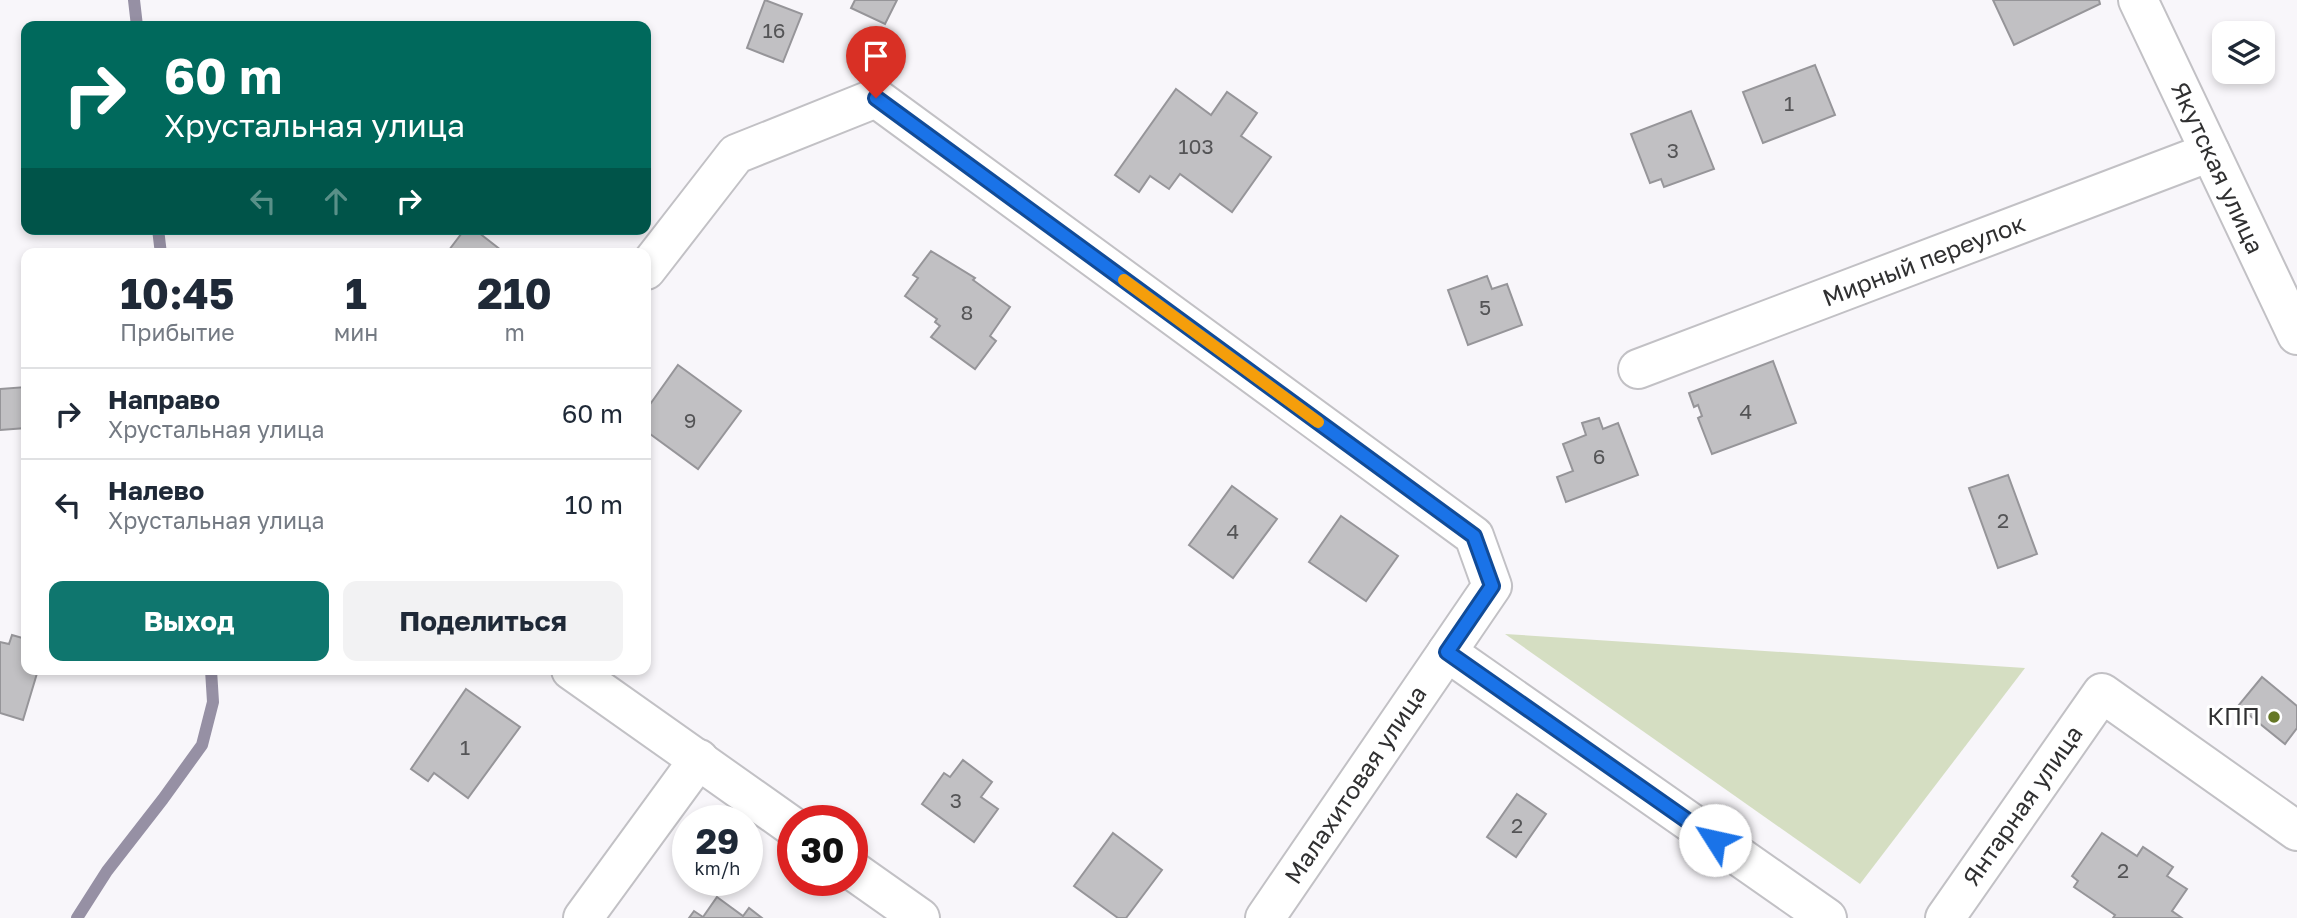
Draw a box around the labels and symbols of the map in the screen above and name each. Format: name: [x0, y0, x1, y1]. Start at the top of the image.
house number: 16: [763, 17, 785, 43]
pin: [846, 26, 906, 98]
street label: Якутская улица: [2166, 77, 2271, 258]
house number: 1: [1784, 90, 1794, 116]
house number: 103: [1178, 133, 1214, 159]
house number: 3: [1667, 137, 1679, 163]
street label: Мирный переулок: [1818, 208, 2029, 312]
house number: 5: [1479, 294, 1491, 320]
house number: 8: [961, 299, 973, 325]
house number: 4: [1740, 398, 1752, 424]
house number: 9: [684, 407, 696, 433]
house number: 6: [1593, 443, 1605, 469]
house number: 2: [1997, 507, 2009, 533]
house number: 4: [1227, 518, 1239, 544]
street label: Малахитовая улица: [1278, 680, 1432, 889]
place label: КПП: [2207, 701, 2260, 730]
marker: КПП: [2266, 709, 2282, 725]
street label: Янтарная улица: [1956, 719, 2088, 891]
house number: 1: [460, 734, 470, 760]
house number: 3: [950, 787, 962, 813]
position arrow: [1678, 803, 1752, 877]
speed limit sign: 30: [777, 805, 868, 896]
house number: 2: [1511, 812, 1523, 838]
house number: 2: [2117, 857, 2129, 883]

